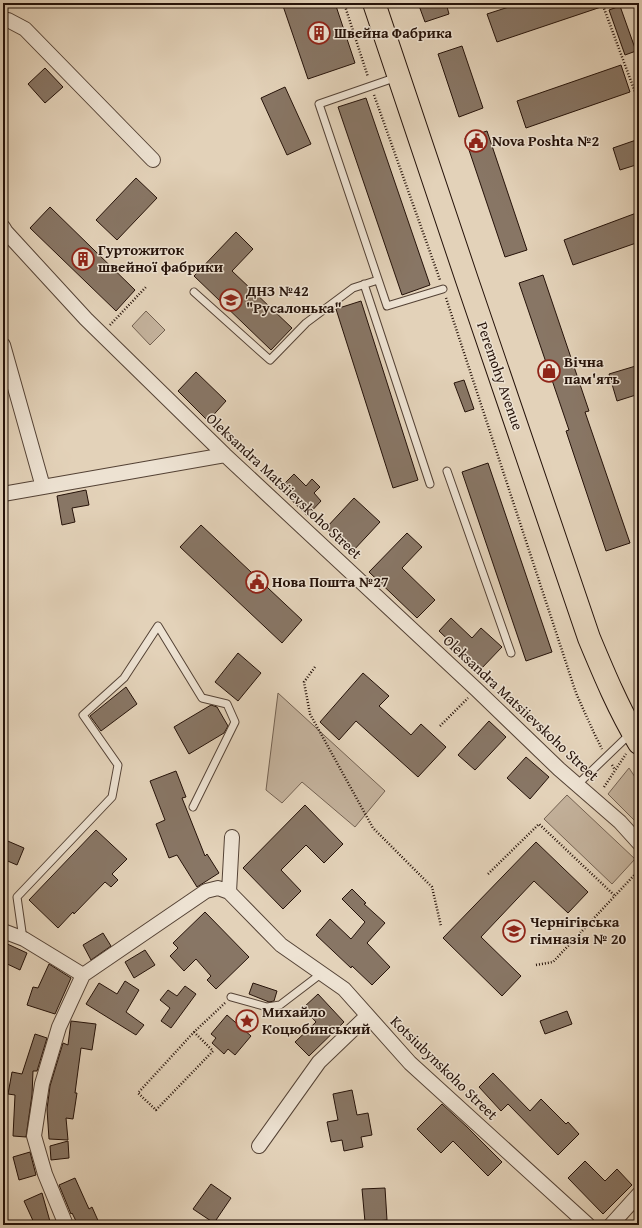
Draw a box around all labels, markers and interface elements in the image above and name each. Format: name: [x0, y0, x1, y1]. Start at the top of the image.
building icon: Швейна Фабрика: [306, 20, 332, 46]
place label: Швейна Фабрика: [334, 22, 453, 43]
public building icon: Nova Poshta №2: [463, 128, 489, 154]
place label: Nova Poshta №2: [492, 130, 599, 151]
place label: Гуртожиток швейної фабрики: [98, 239, 224, 277]
building icon: Гуртожиток швейної фабрики: [70, 246, 96, 272]
place label: ДНЗ №42 "Русалонька": [245, 280, 342, 318]
school or university icon: ДНЗ №42 "Русалонька": [218, 287, 244, 313]
street label: Peremohy Avenue: [472, 319, 529, 433]
place label: Вічна пам'ять: [564, 351, 620, 389]
shop icon: Вічна пам'ять: [536, 358, 562, 384]
street label: Oleksandra Matsiievskoho Street: [202, 408, 367, 564]
public building icon: Нова Пошта №27: [244, 569, 270, 595]
place label: Нова Пошта №27: [272, 571, 389, 592]
street label: Oleksandra Matsiievskoho Street: [439, 630, 604, 786]
place label: Чернігівська гімназія № 20: [530, 911, 626, 949]
school or university icon: Чернігівська гімназія № 20: [501, 918, 527, 944]
place label: Михайло Коцюбинський: [262, 1001, 371, 1039]
place icon: Михайло Коцюбинський: [234, 1008, 260, 1034]
street label: Kotsiubynskoho Street: [386, 1011, 503, 1125]

